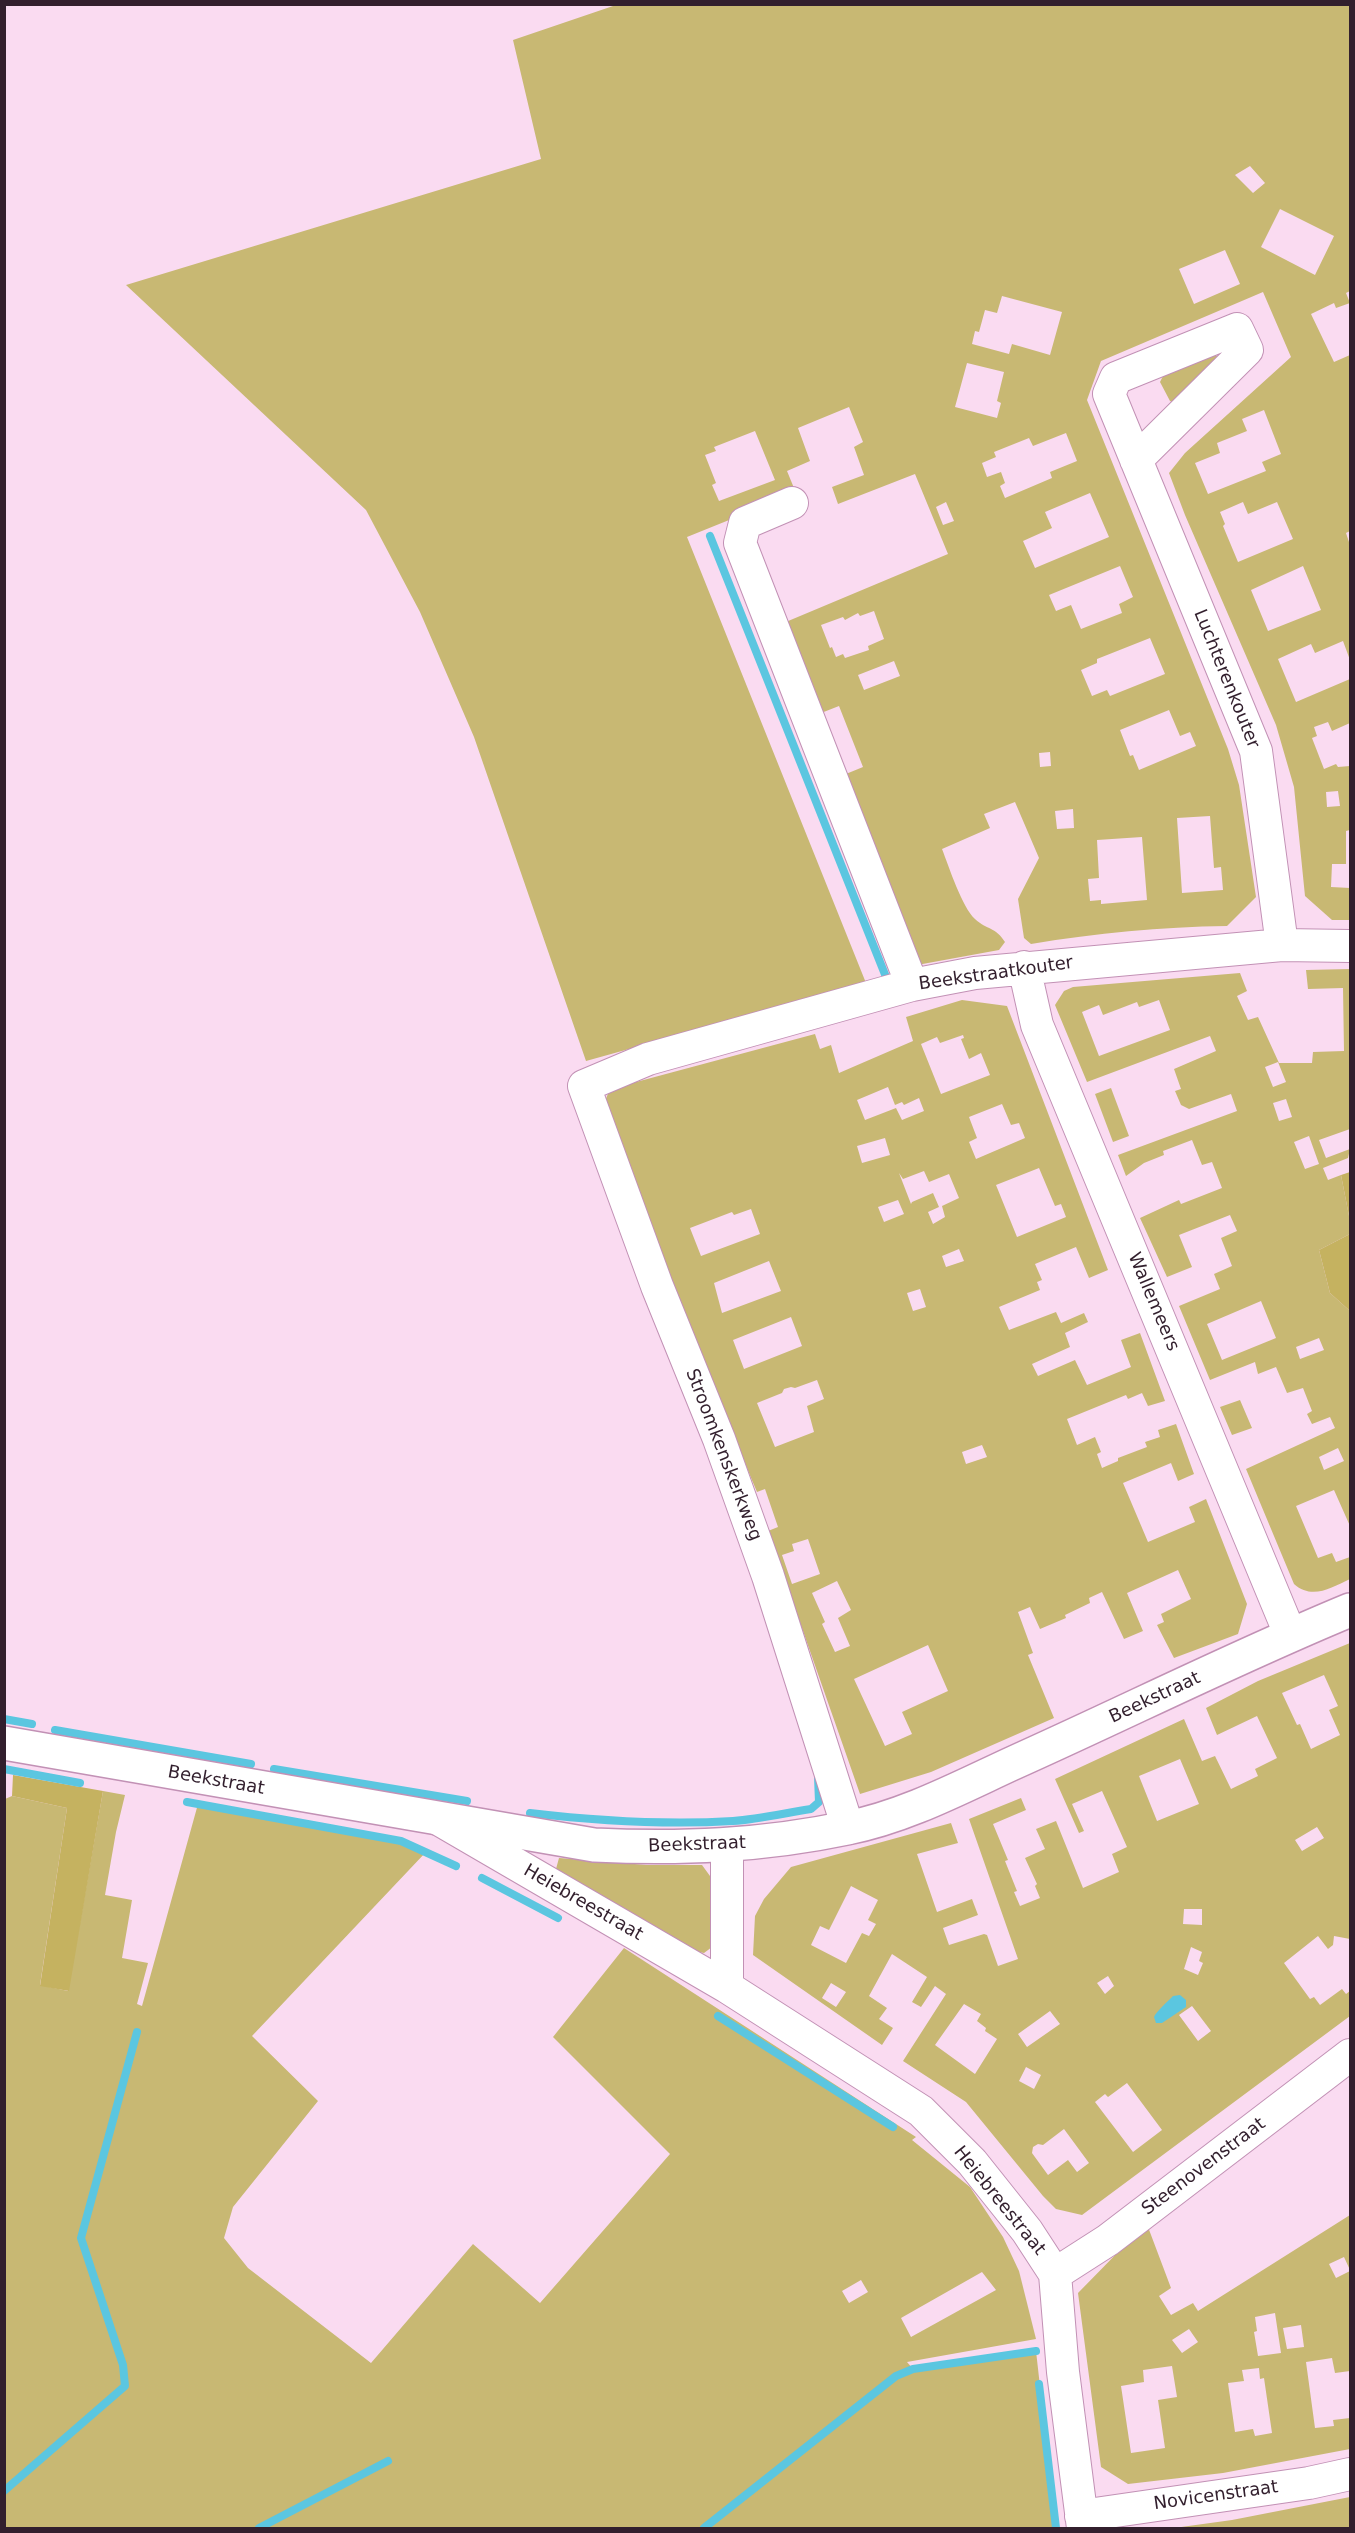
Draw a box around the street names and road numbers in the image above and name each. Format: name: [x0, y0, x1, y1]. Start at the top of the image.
street label: Luchterenkouter: [1188, 606, 1264, 752]
street label: Beekstraatkouter: [917, 952, 1075, 996]
street label: Wallemeers: [1123, 1249, 1183, 1355]
street label: Stroomkenskerkweg: [680, 1366, 766, 1544]
street label: Beekstraat: [1106, 1668, 1204, 1728]
street label: Beekstraat: [166, 1762, 266, 1800]
street label: Beekstraat: [648, 1832, 746, 1858]
street label: Heiebreestraat: [519, 1860, 647, 1946]
street label: Steenovenstraat: [1138, 2113, 1270, 2221]
street label: Heiebreestraat: [948, 2142, 1050, 2260]
street label: Novicenstraat: [1152, 2477, 1280, 2515]

